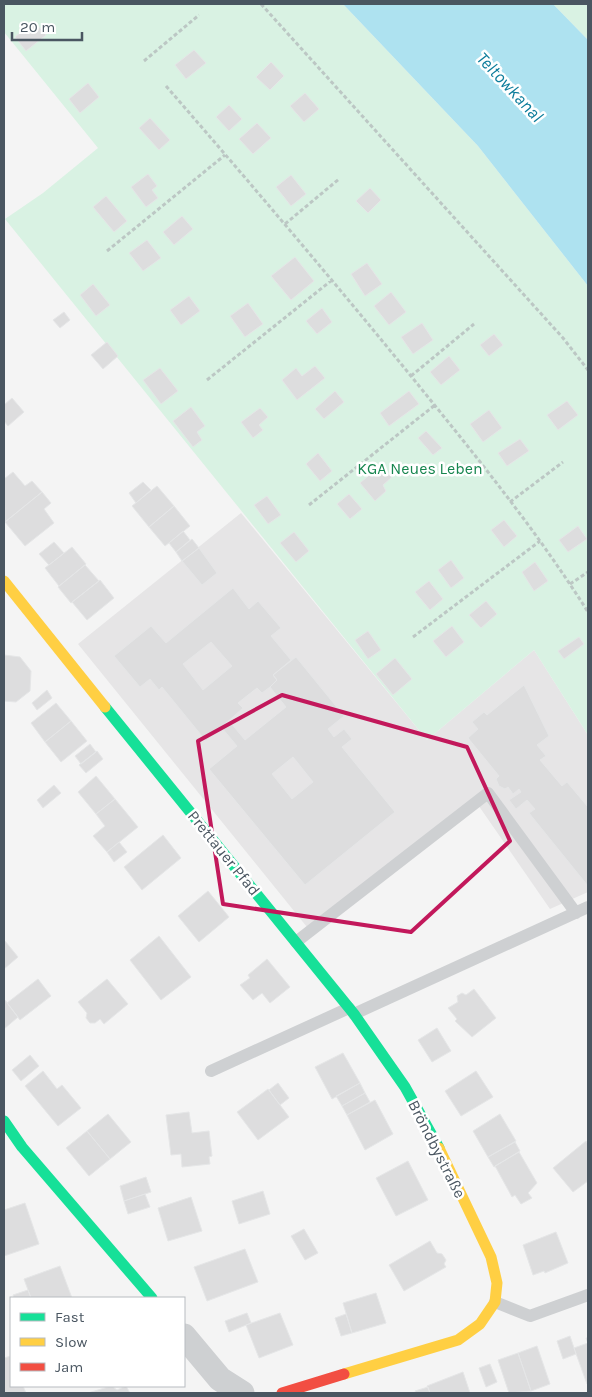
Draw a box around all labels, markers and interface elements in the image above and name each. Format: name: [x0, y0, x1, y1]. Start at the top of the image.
scale bar: [12, 10, 82, 42]
text: 20 m: [20, 18, 55, 36]
water label: Teltowkanal: [472, 47, 548, 127]
park label: KGA Neues Leben: [357, 459, 483, 478]
street label: Prettauer Pfad: [184, 807, 264, 899]
street label: Bröndbystraße: [404, 1097, 470, 1201]
legend: [10, 1297, 185, 1387]
text: Fast: [55, 1308, 85, 1326]
text: Slow: [55, 1333, 87, 1351]
text: Jam: [55, 1358, 83, 1376]

